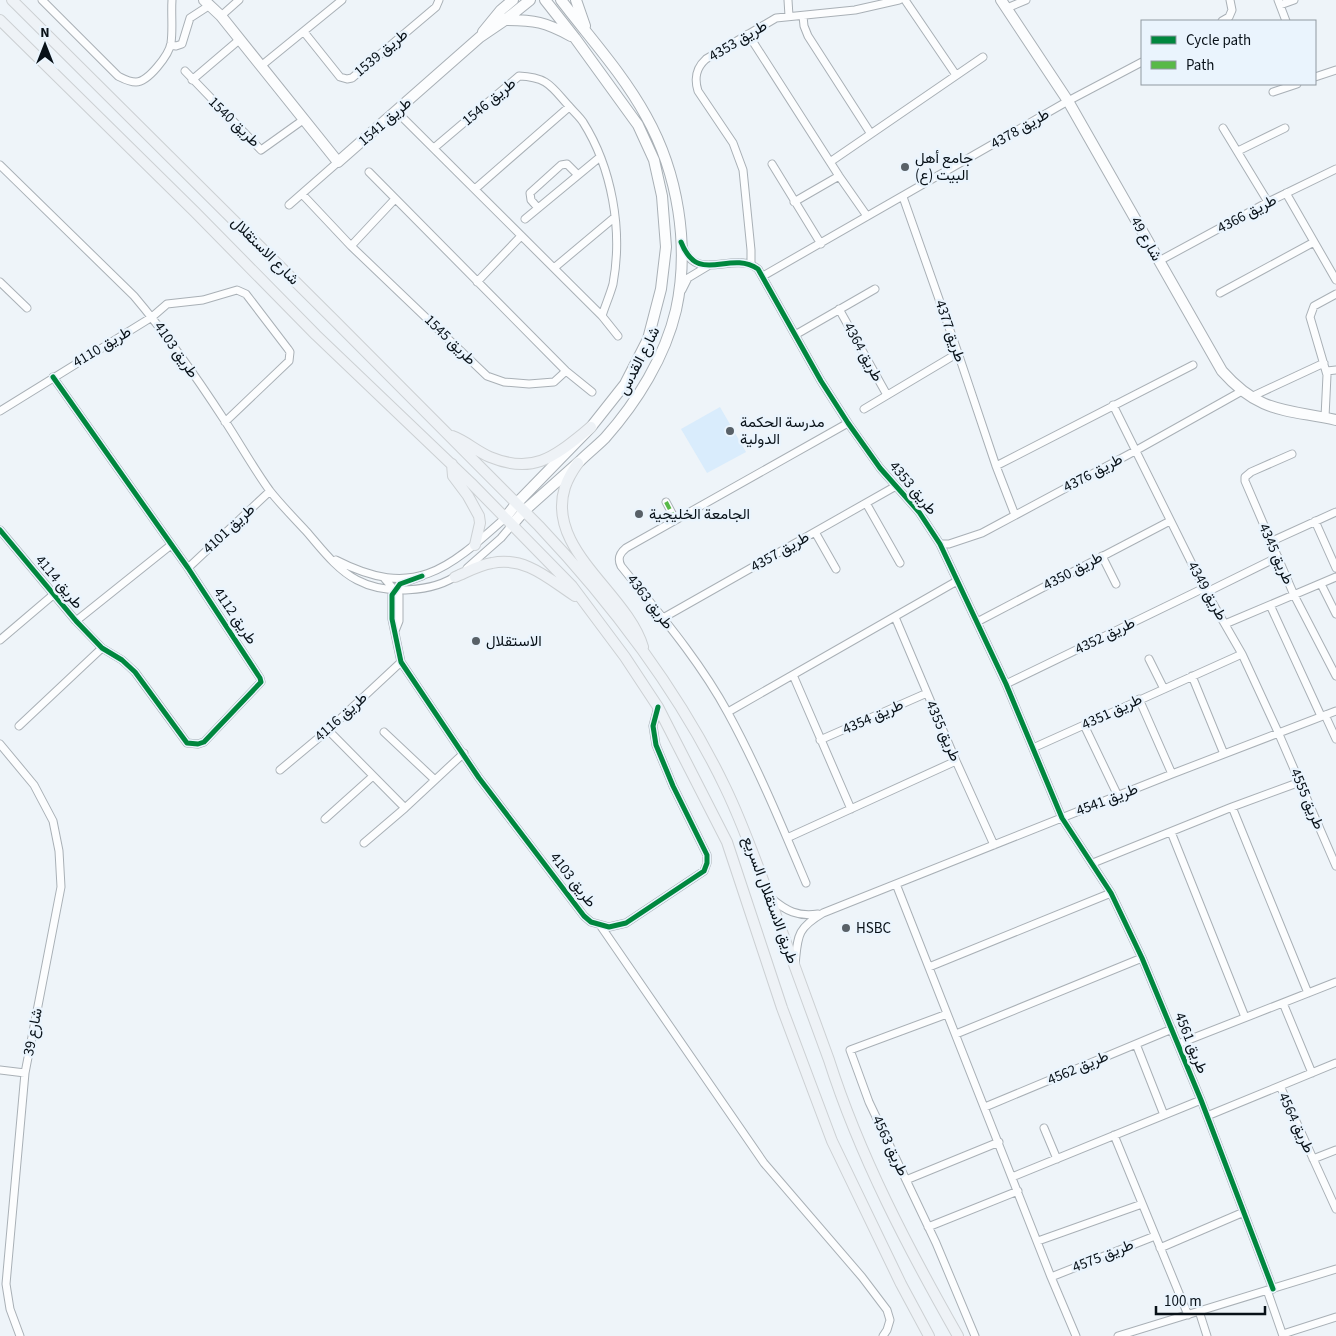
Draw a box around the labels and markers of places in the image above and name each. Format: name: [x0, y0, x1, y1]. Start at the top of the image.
place label: جامع أهل البيت (ع): [915, 148, 973, 186]
marker: جامع أهل البيت (ع): [899, 161, 911, 173]
place label: مدرسة الحكمة الدولية: [740, 412, 825, 450]
marker: مدرسة الحكمة الدولية: [724, 425, 736, 437]
place label: الجامعة الخليجية: [649, 504, 750, 525]
marker: الجامعة الخليجية: [633, 508, 645, 520]
place label: الاستقلال: [486, 631, 542, 652]
marker: الاستقلال: [470, 635, 482, 647]
place label: HSBC: [856, 918, 892, 939]
marker: HSBC: [840, 922, 852, 934]

